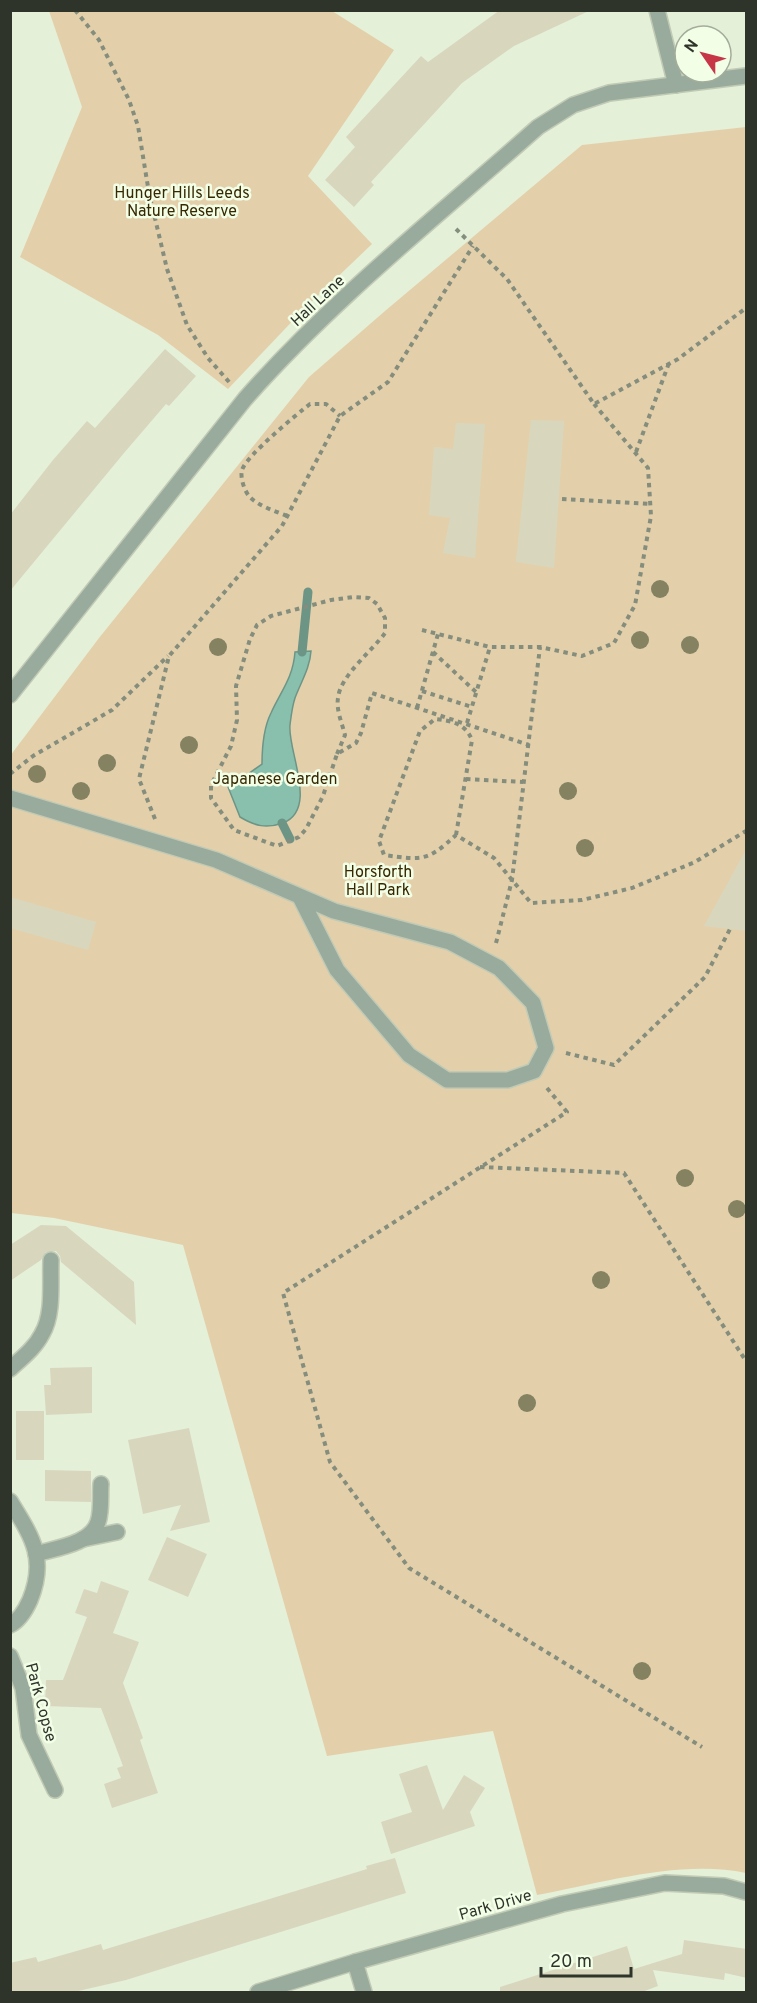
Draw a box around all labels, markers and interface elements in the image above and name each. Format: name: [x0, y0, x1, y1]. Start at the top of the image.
north arrow: [673, 24, 733, 84]
text: N: [681, 36, 704, 57]
park label: Hunger Hills Leeds Nature Reserve: [114, 184, 250, 222]
street label: Hall Lane: [287, 271, 350, 332]
park label: Japanese Garden: [213, 770, 337, 790]
park label: Horsforth Hall Park: [344, 863, 412, 901]
street label: Park Copse: [20, 1661, 60, 1744]
street label: Park Drive: [457, 1886, 534, 1926]
scale bar: [541, 1940, 631, 1978]
text: 20 m: [550, 1951, 592, 1974]

